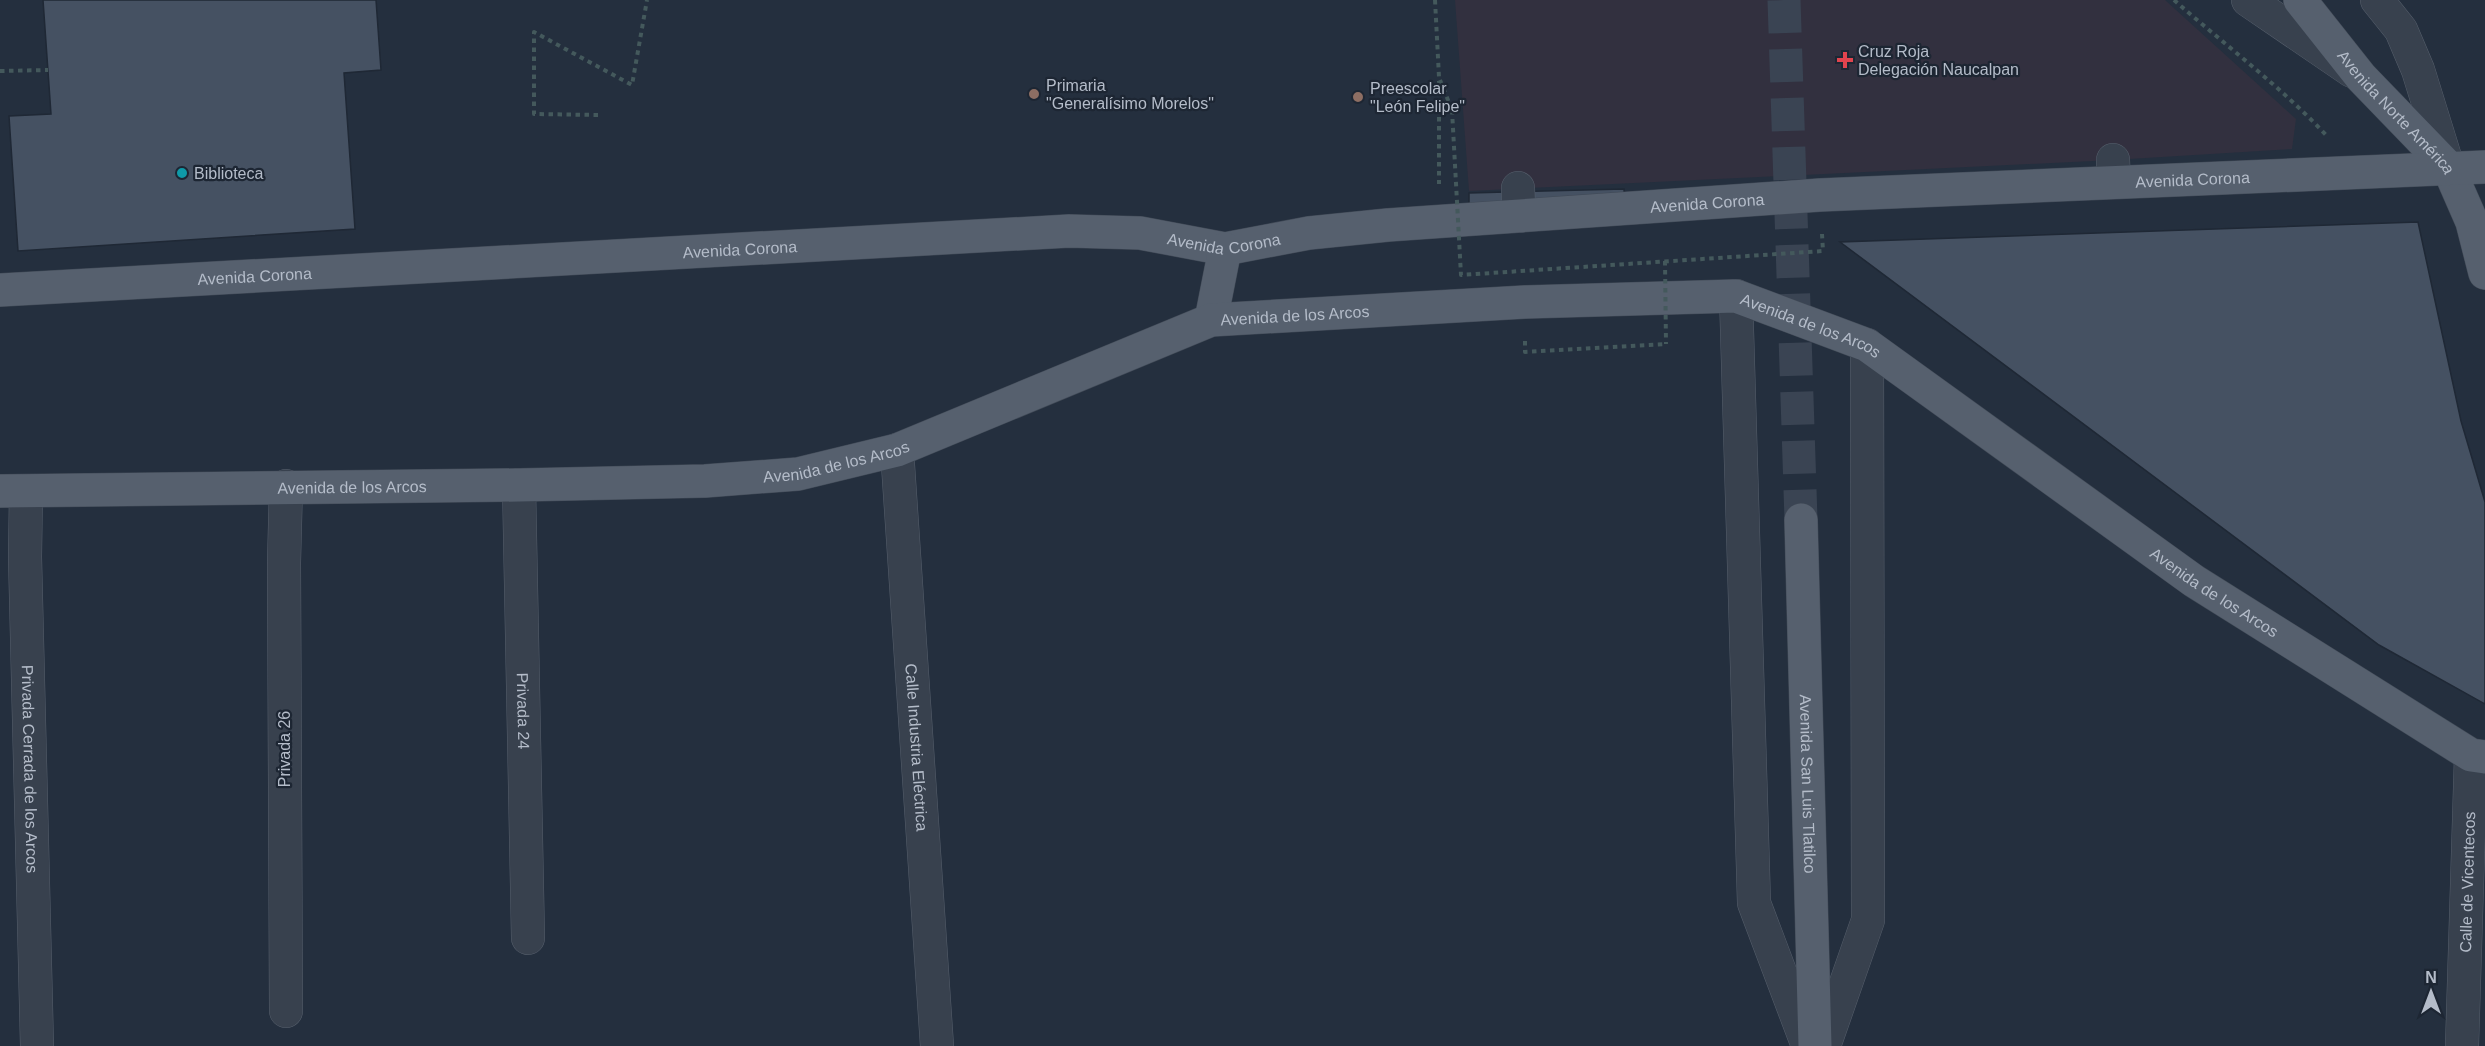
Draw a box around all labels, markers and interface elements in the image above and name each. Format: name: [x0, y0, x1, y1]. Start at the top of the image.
place label: Cruz Roja Delegación Naucalpan: [1858, 43, 2019, 78]
street label: Avenida Norte América: [2334, 47, 2458, 176]
marker: Cruz Roja Delegación Naucalpan: [1836, 51, 1854, 69]
place label: Primaria "Generalísimo Morelos": [1046, 77, 1214, 112]
place label: Preescolar "León Felipe": [1370, 80, 1465, 115]
marker: Primaria "Generalísimo Morelos": [1027, 87, 1041, 101]
marker: Preescolar "León Felipe": [1351, 90, 1365, 104]
place label: Biblioteca: [194, 165, 263, 182]
marker: Biblioteca: [175, 166, 189, 180]
street label: Avenida Corona: [2135, 168, 2250, 190]
street label: Avenida Corona: [1649, 190, 1765, 215]
street label: Avenida Corona: [1166, 230, 1282, 258]
street label: Avenida Corona: [682, 238, 798, 261]
street label: Avenida Corona: [197, 264, 312, 288]
street label: Avenida de los Arcos: [1738, 290, 1884, 361]
street label: Avenida de los Arcos: [1220, 302, 1370, 328]
street label: Avenida de los Arcos: [763, 437, 912, 485]
street label: Avenida de los Arcos: [277, 478, 427, 496]
street label: Avenida de los Arcos: [2147, 544, 2281, 640]
street label: Calle Industria Eléctrica: [903, 663, 931, 832]
street label: Privada Cerrada de los Arcos: [19, 665, 41, 873]
street label: Privada 24: [514, 673, 533, 749]
street label: Avenida San Luis Tlatilco: [1797, 694, 1819, 874]
street label: Privada 26: [276, 711, 293, 787]
street label: Calle de Vicentecos: [2456, 811, 2478, 953]
north arrow: [2401, 962, 2461, 1022]
text: N: [2425, 969, 2437, 986]

